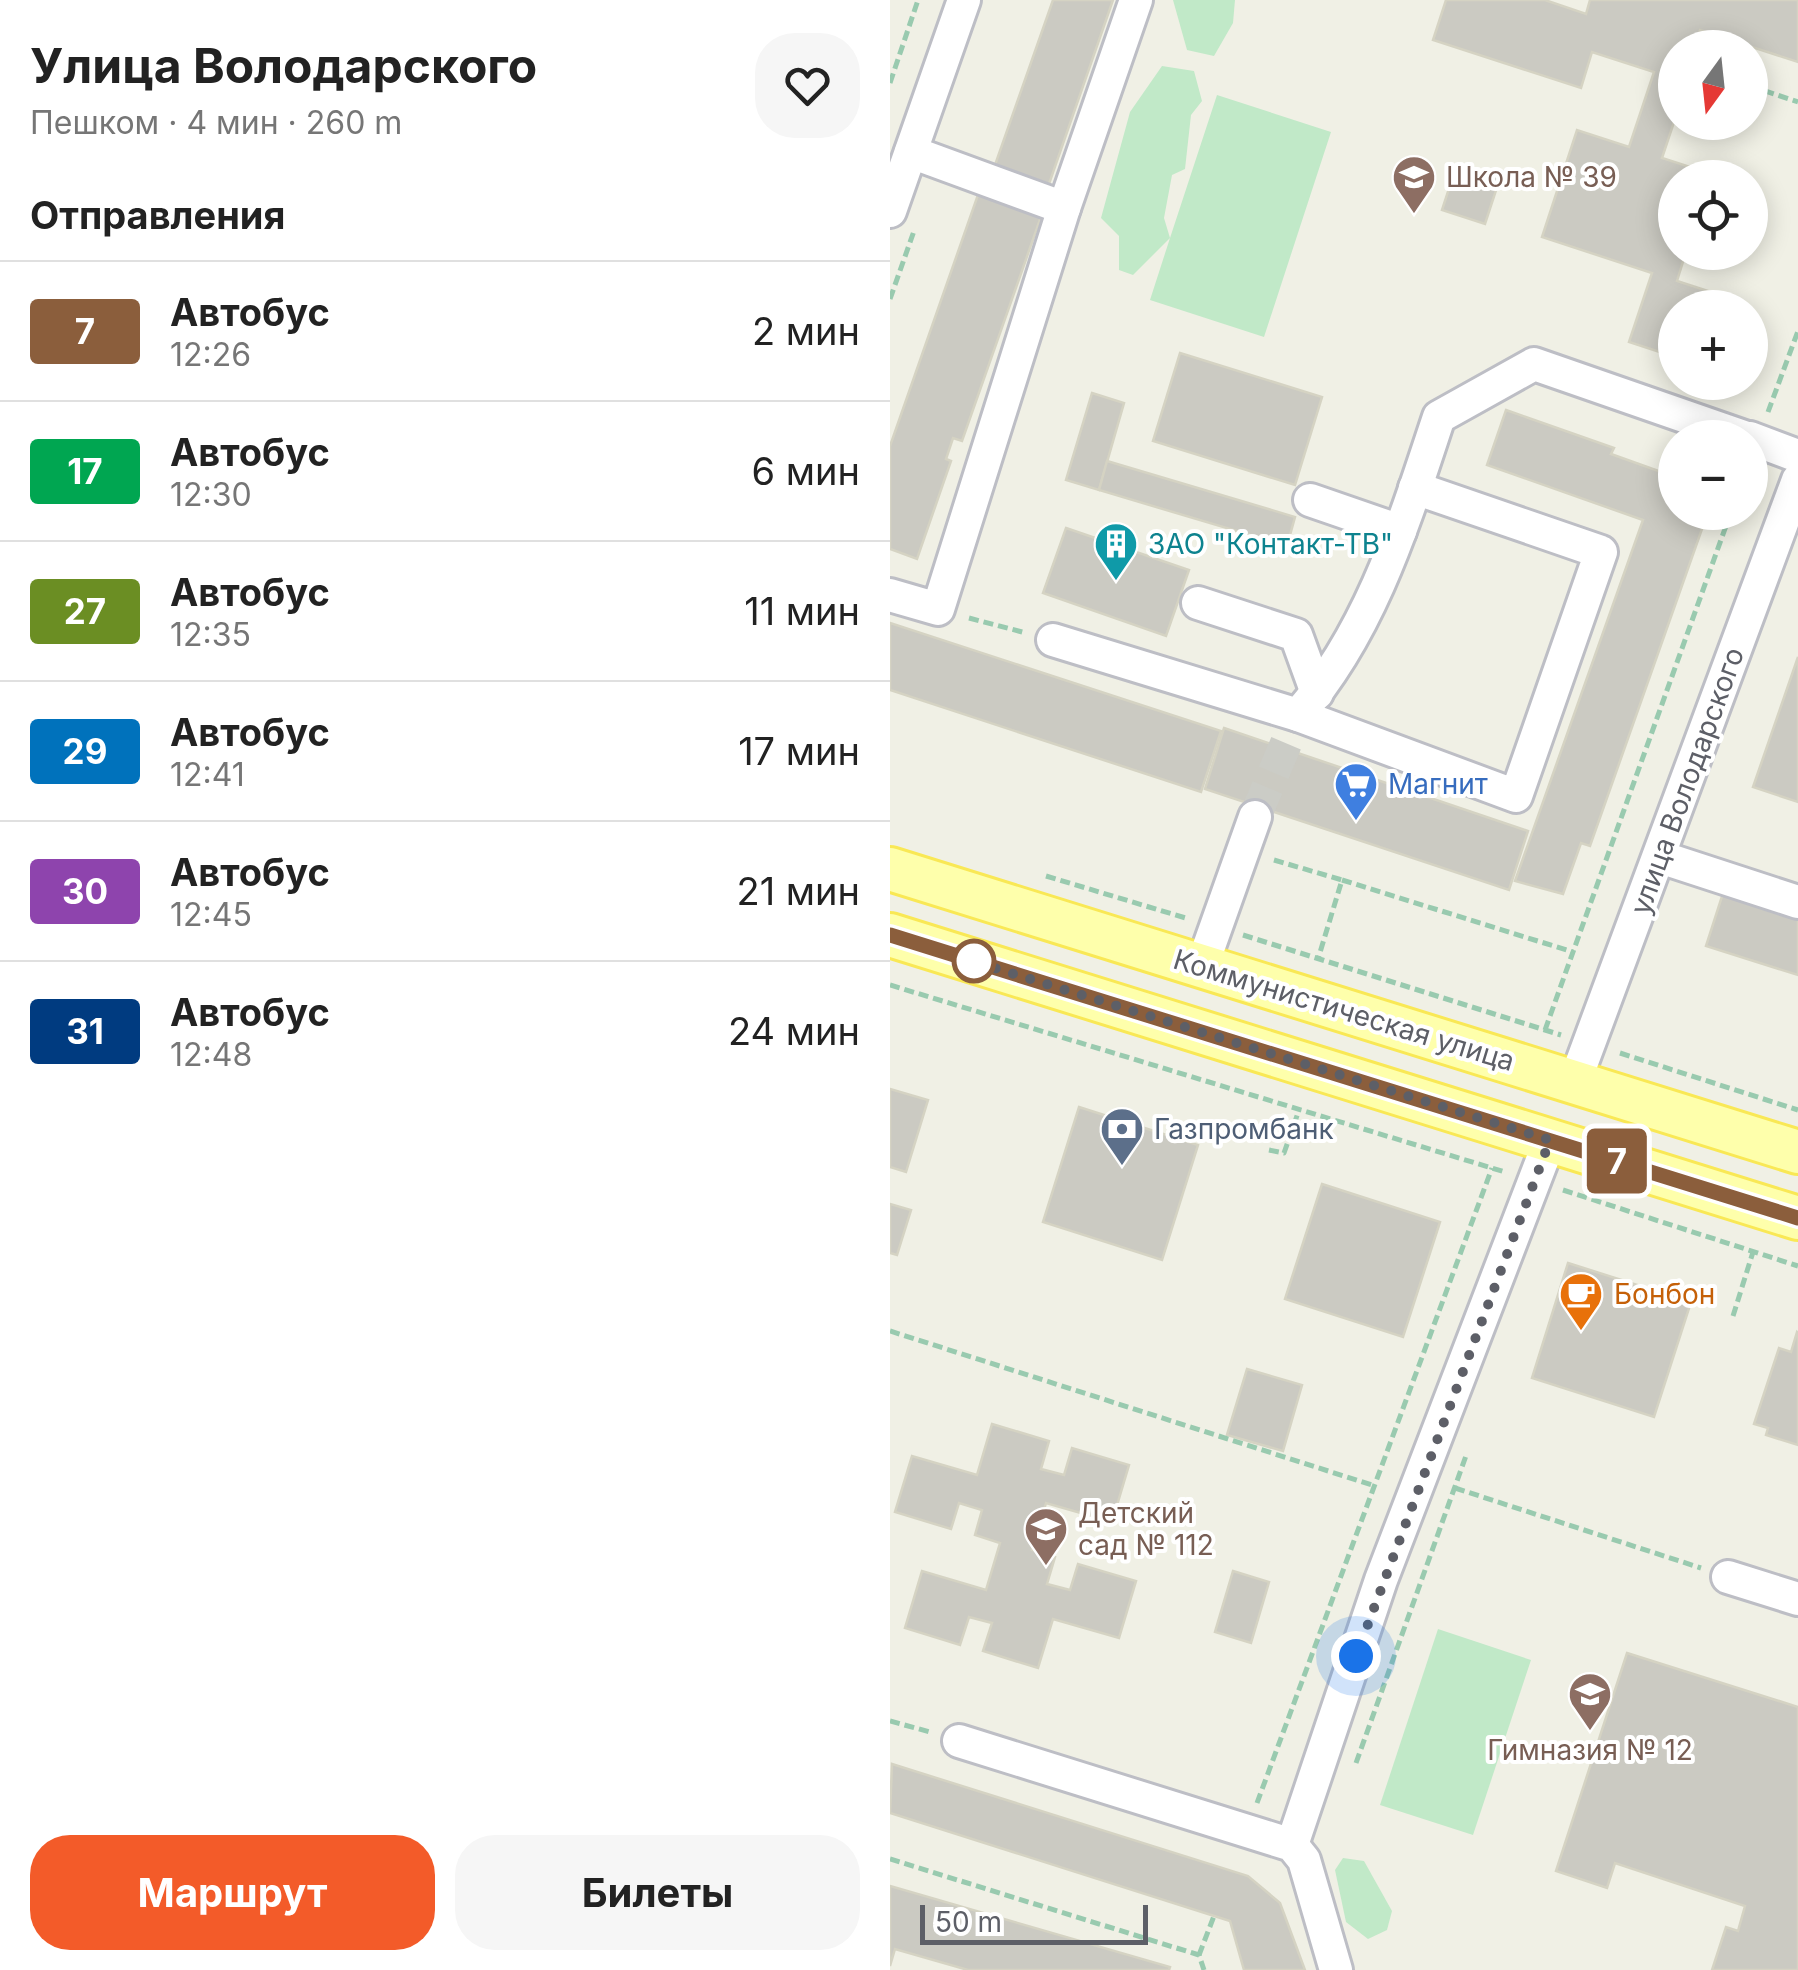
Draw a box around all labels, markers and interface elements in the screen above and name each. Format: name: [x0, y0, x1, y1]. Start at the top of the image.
north arrow: [1658, 30, 1768, 140]
map controls: [1658, 30, 1768, 530]
button: heart: [755, 33, 860, 138]
text: Улица Володарского: [30, 36, 537, 95]
text: Пешком · 4 мин · 260 m: [30, 103, 402, 142]
school or university icon: Школа № 39: [1391, 154, 1437, 215]
place label: Школа № 39: [1446, 160, 1617, 194]
button: locate: [1658, 160, 1768, 270]
text: Отправления: [30, 192, 285, 238]
text: Автобус: [170, 289, 330, 335]
button: +: [1658, 290, 1768, 400]
text: 2 мин: [752, 308, 860, 354]
text: 7: [75, 310, 95, 352]
text: 12:26: [170, 335, 251, 374]
button: −: [1658, 420, 1768, 530]
text: Автобус: [170, 429, 330, 475]
text: 6 мин: [752, 448, 860, 494]
text: 17: [67, 450, 103, 492]
text: 12:30: [170, 475, 252, 514]
building icon: ЗАО "Контакт-ТВ": [1093, 521, 1139, 582]
place label: ЗАО "Контакт-ТВ": [1148, 527, 1393, 561]
text: Автобус: [170, 569, 330, 615]
text: 11 мин: [744, 588, 860, 634]
text: 27: [64, 590, 106, 632]
text: 12:35: [170, 615, 251, 654]
street label: улица Володарского: [1623, 643, 1751, 919]
text: Автобус: [170, 709, 330, 755]
text: 17 мин: [738, 728, 860, 774]
text: 29: [63, 730, 107, 772]
text: 12:41: [170, 755, 245, 794]
supermarket icon: Магнит: [1333, 761, 1379, 822]
place label: Магнит: [1388, 767, 1488, 801]
text: Автобус: [170, 849, 330, 895]
text: 21 мин: [736, 868, 860, 914]
text: 30: [62, 870, 108, 912]
text: 12:45: [170, 895, 252, 934]
unlabelled marker: [953, 940, 995, 982]
street label: Коммунистическая улица: [1169, 942, 1519, 1078]
text: Автобус: [170, 989, 330, 1035]
text: 24 мин: [728, 1008, 860, 1054]
text: 31: [66, 1010, 104, 1052]
text: 12:48: [170, 1035, 252, 1074]
bank icon: Газпромбанк: [1099, 1106, 1145, 1167]
place label: Газпромбанк: [1154, 1112, 1334, 1146]
line badge: 7: [1584, 1128, 1650, 1194]
text: 7: [1607, 1140, 1627, 1182]
cafe icon: Бонбон: [1558, 1271, 1604, 1332]
place label: Бонбон: [1614, 1277, 1715, 1311]
place label: Детский сад № 112: [1078, 1496, 1214, 1562]
school or university icon: Детский сад № 112: [1023, 1506, 1069, 1567]
your location: [1331, 1631, 1381, 1681]
school or university icon: Гимназия № 12: [1567, 1671, 1613, 1732]
place label: Гимназия № 12: [1487, 1733, 1693, 1767]
button: Маршрут: [30, 1835, 435, 1950]
button: Билеты: [455, 1835, 860, 1950]
scale bar: [920, 1900, 1148, 1944]
text: 50 m: [935, 1905, 1002, 1939]

